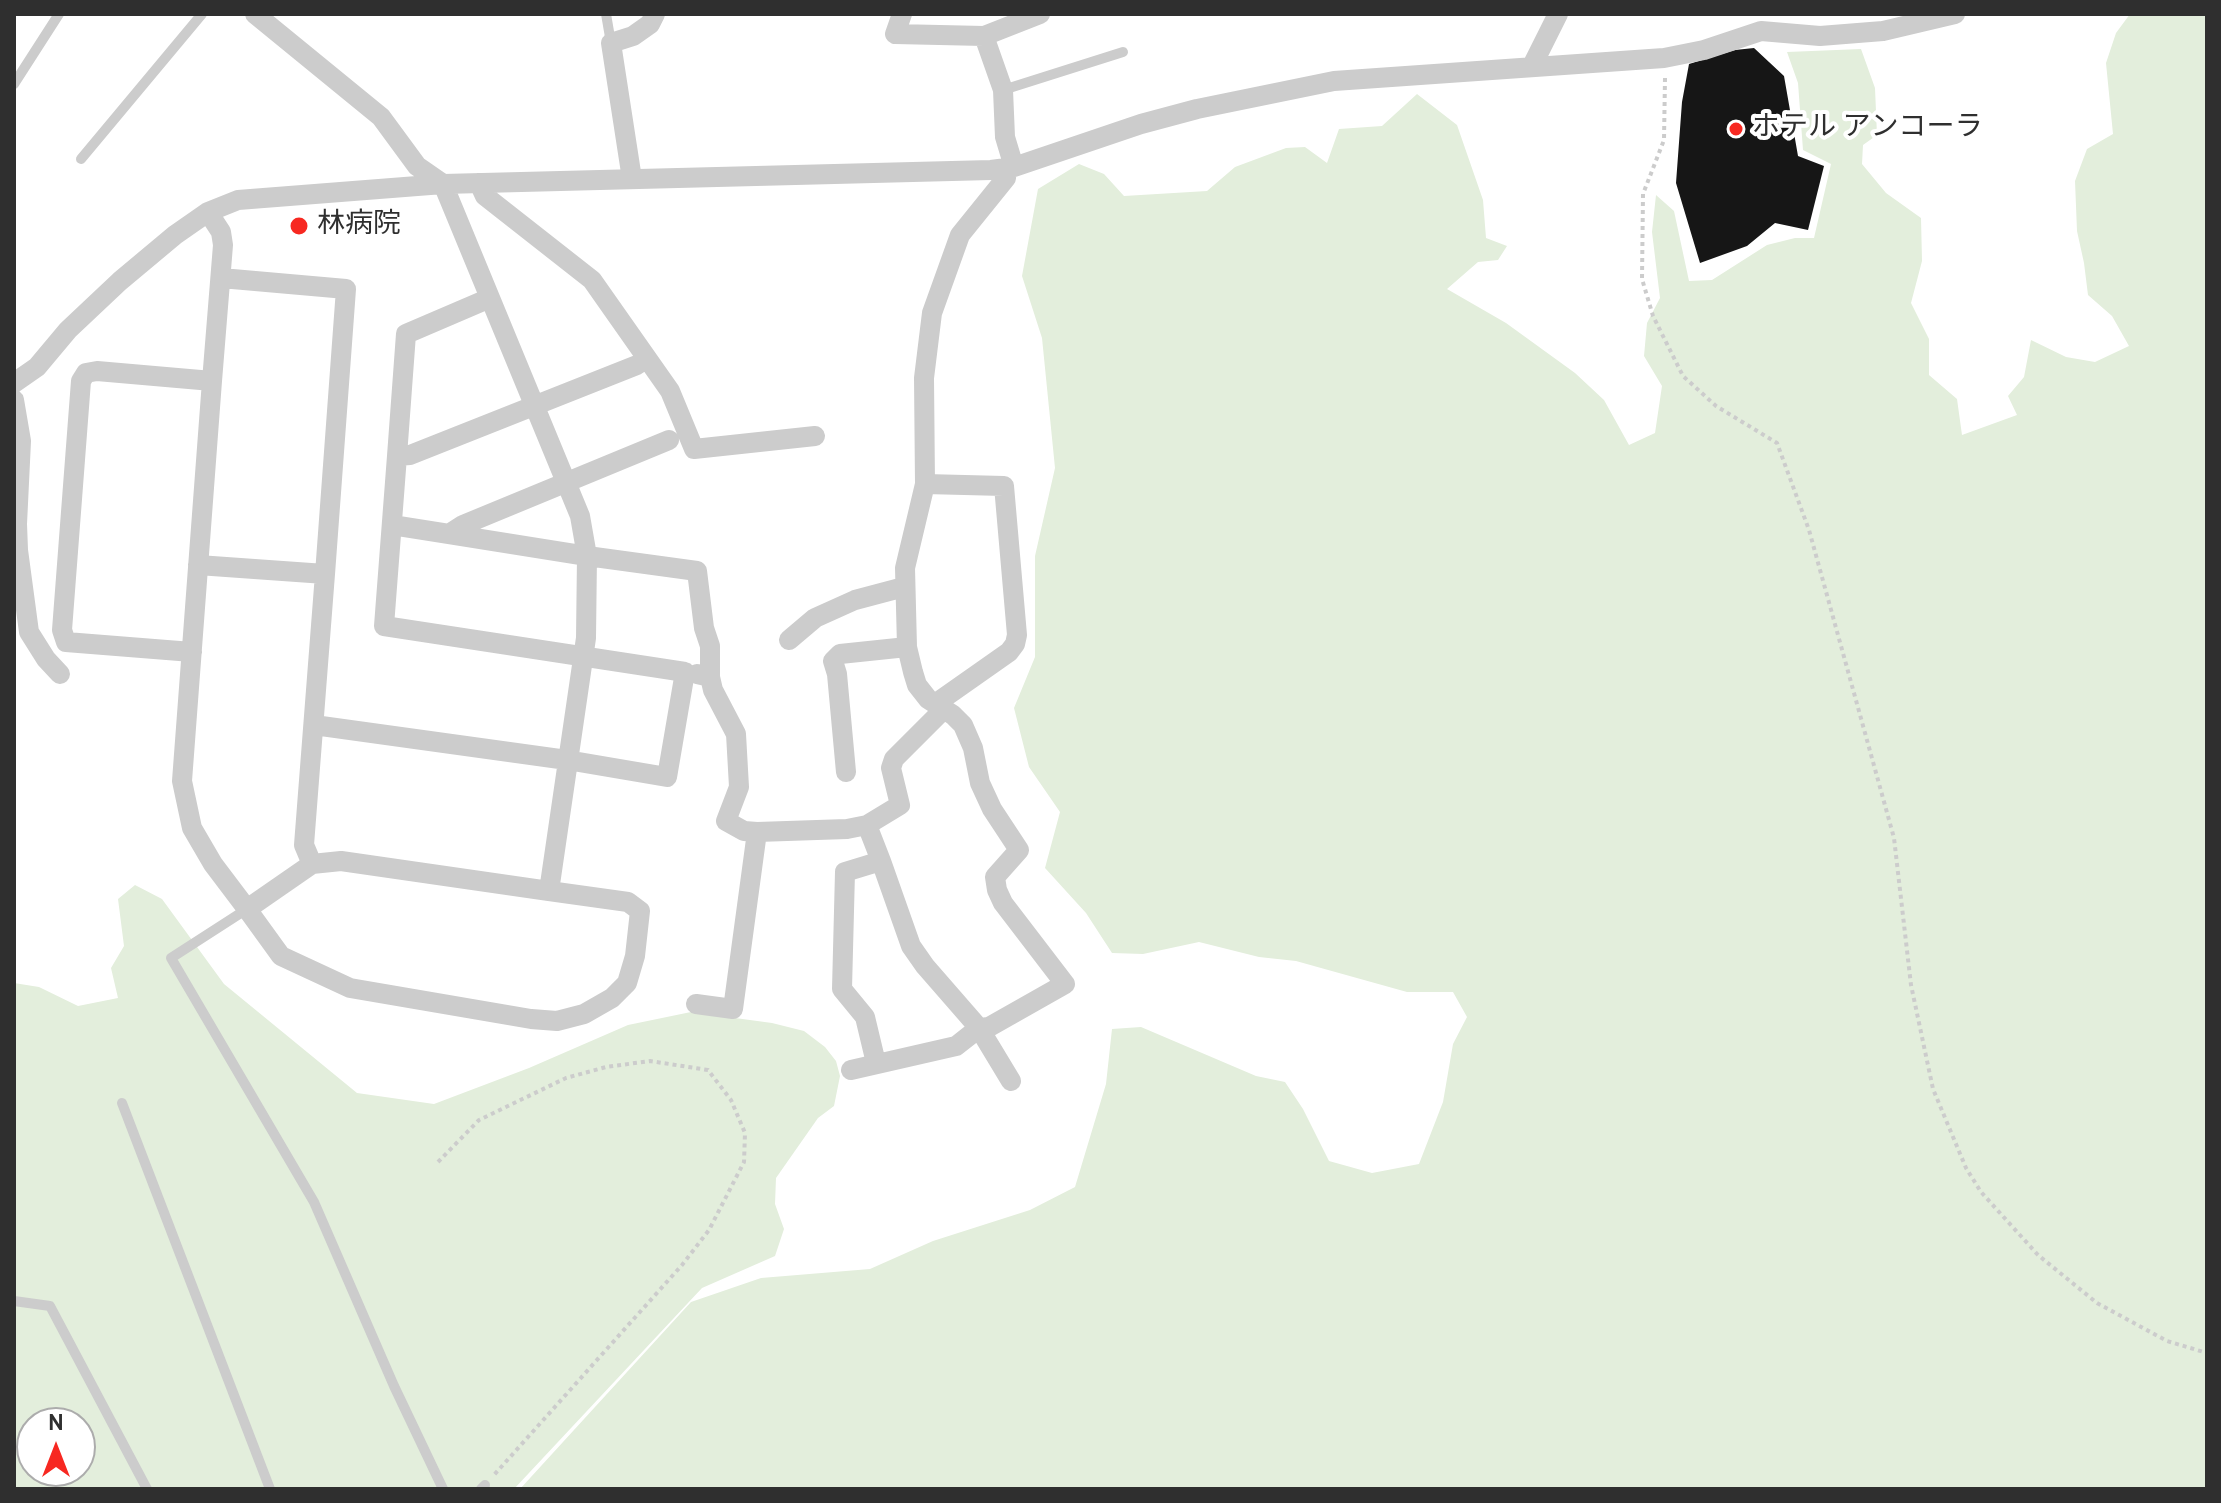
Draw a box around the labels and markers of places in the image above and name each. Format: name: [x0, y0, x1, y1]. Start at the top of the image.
place label: ホテル アンコーラ: [1752, 112, 1983, 146]
marker: ホテル アンコーラ: [1727, 120, 1745, 138]
place label: 林病院: [317, 209, 401, 243]
marker: 林病院: [288, 215, 310, 237]

